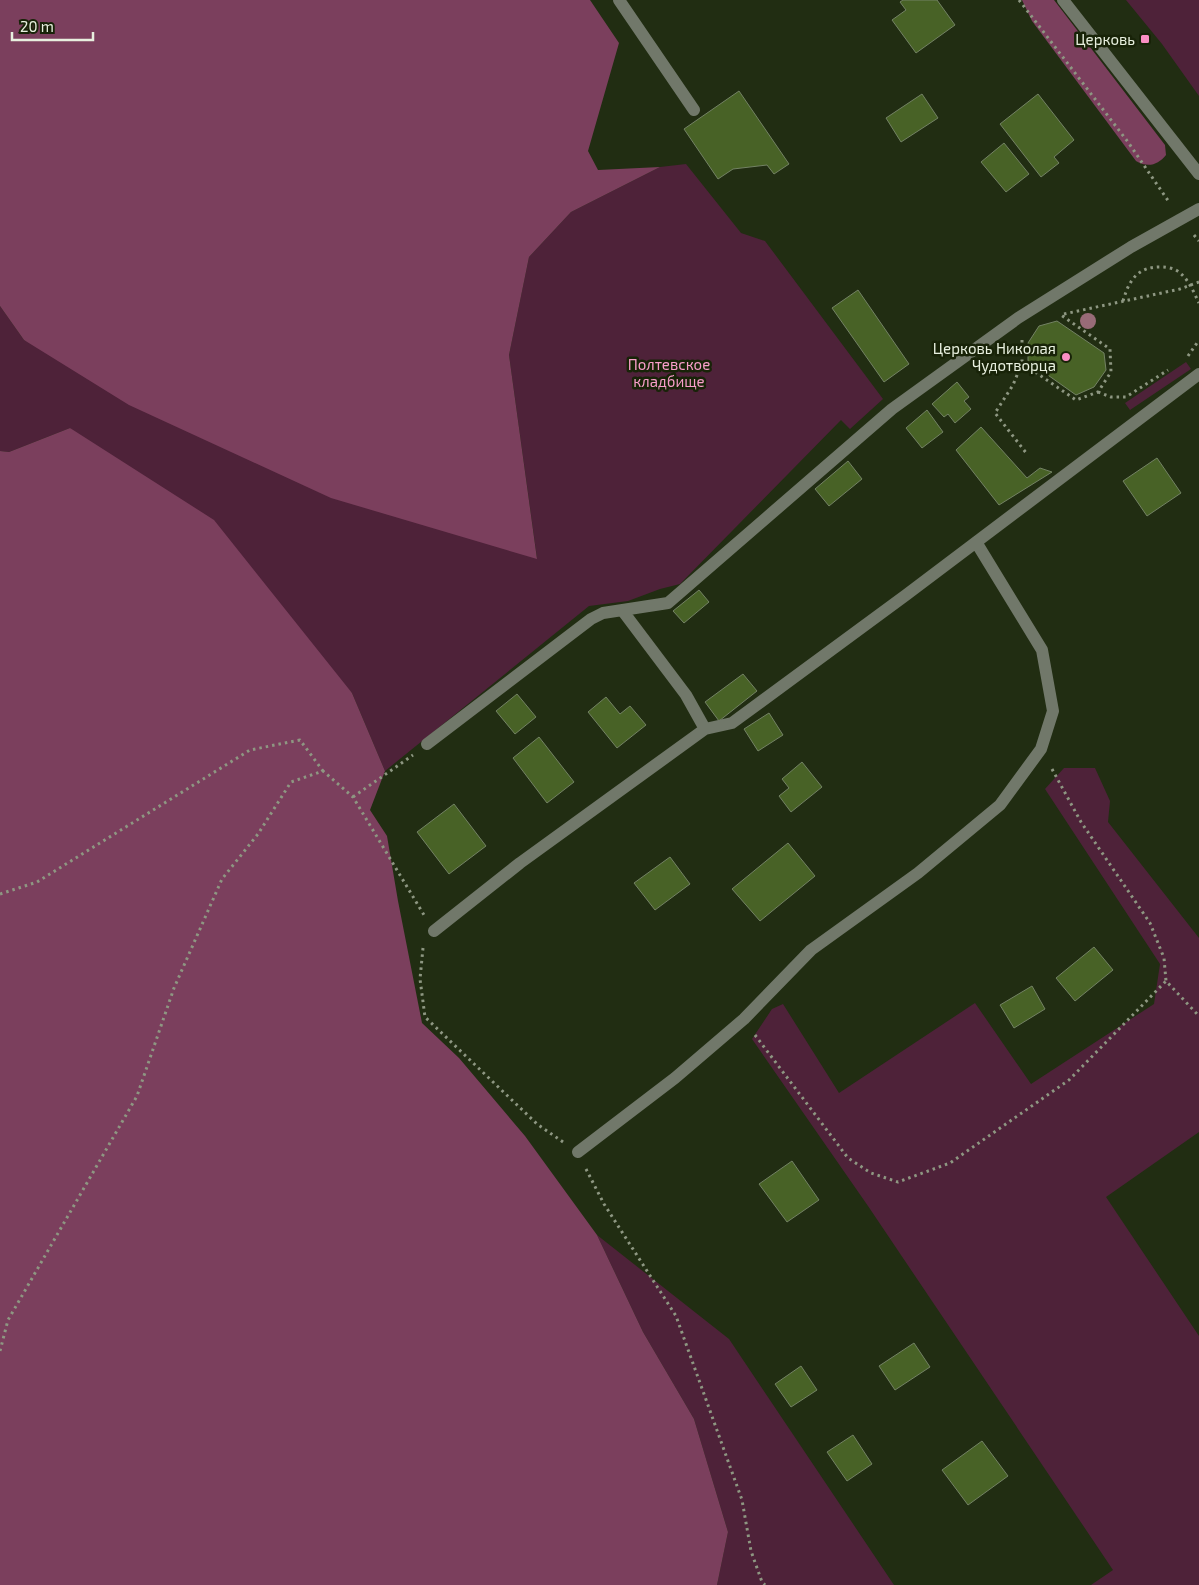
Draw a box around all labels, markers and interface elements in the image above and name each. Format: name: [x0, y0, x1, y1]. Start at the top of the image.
scale bar: [12, 10, 94, 42]
text: 20 m: [20, 17, 54, 35]
place label: Церковь: [1075, 30, 1135, 48]
marker: Церковь: [1139, 33, 1151, 45]
place label: Церковь Николая Чудотворца: [933, 339, 1056, 375]
marker: Церковь Николая Чудотворца: [1060, 351, 1072, 363]
park label: Полтевское кладбище: [628, 355, 710, 390]

